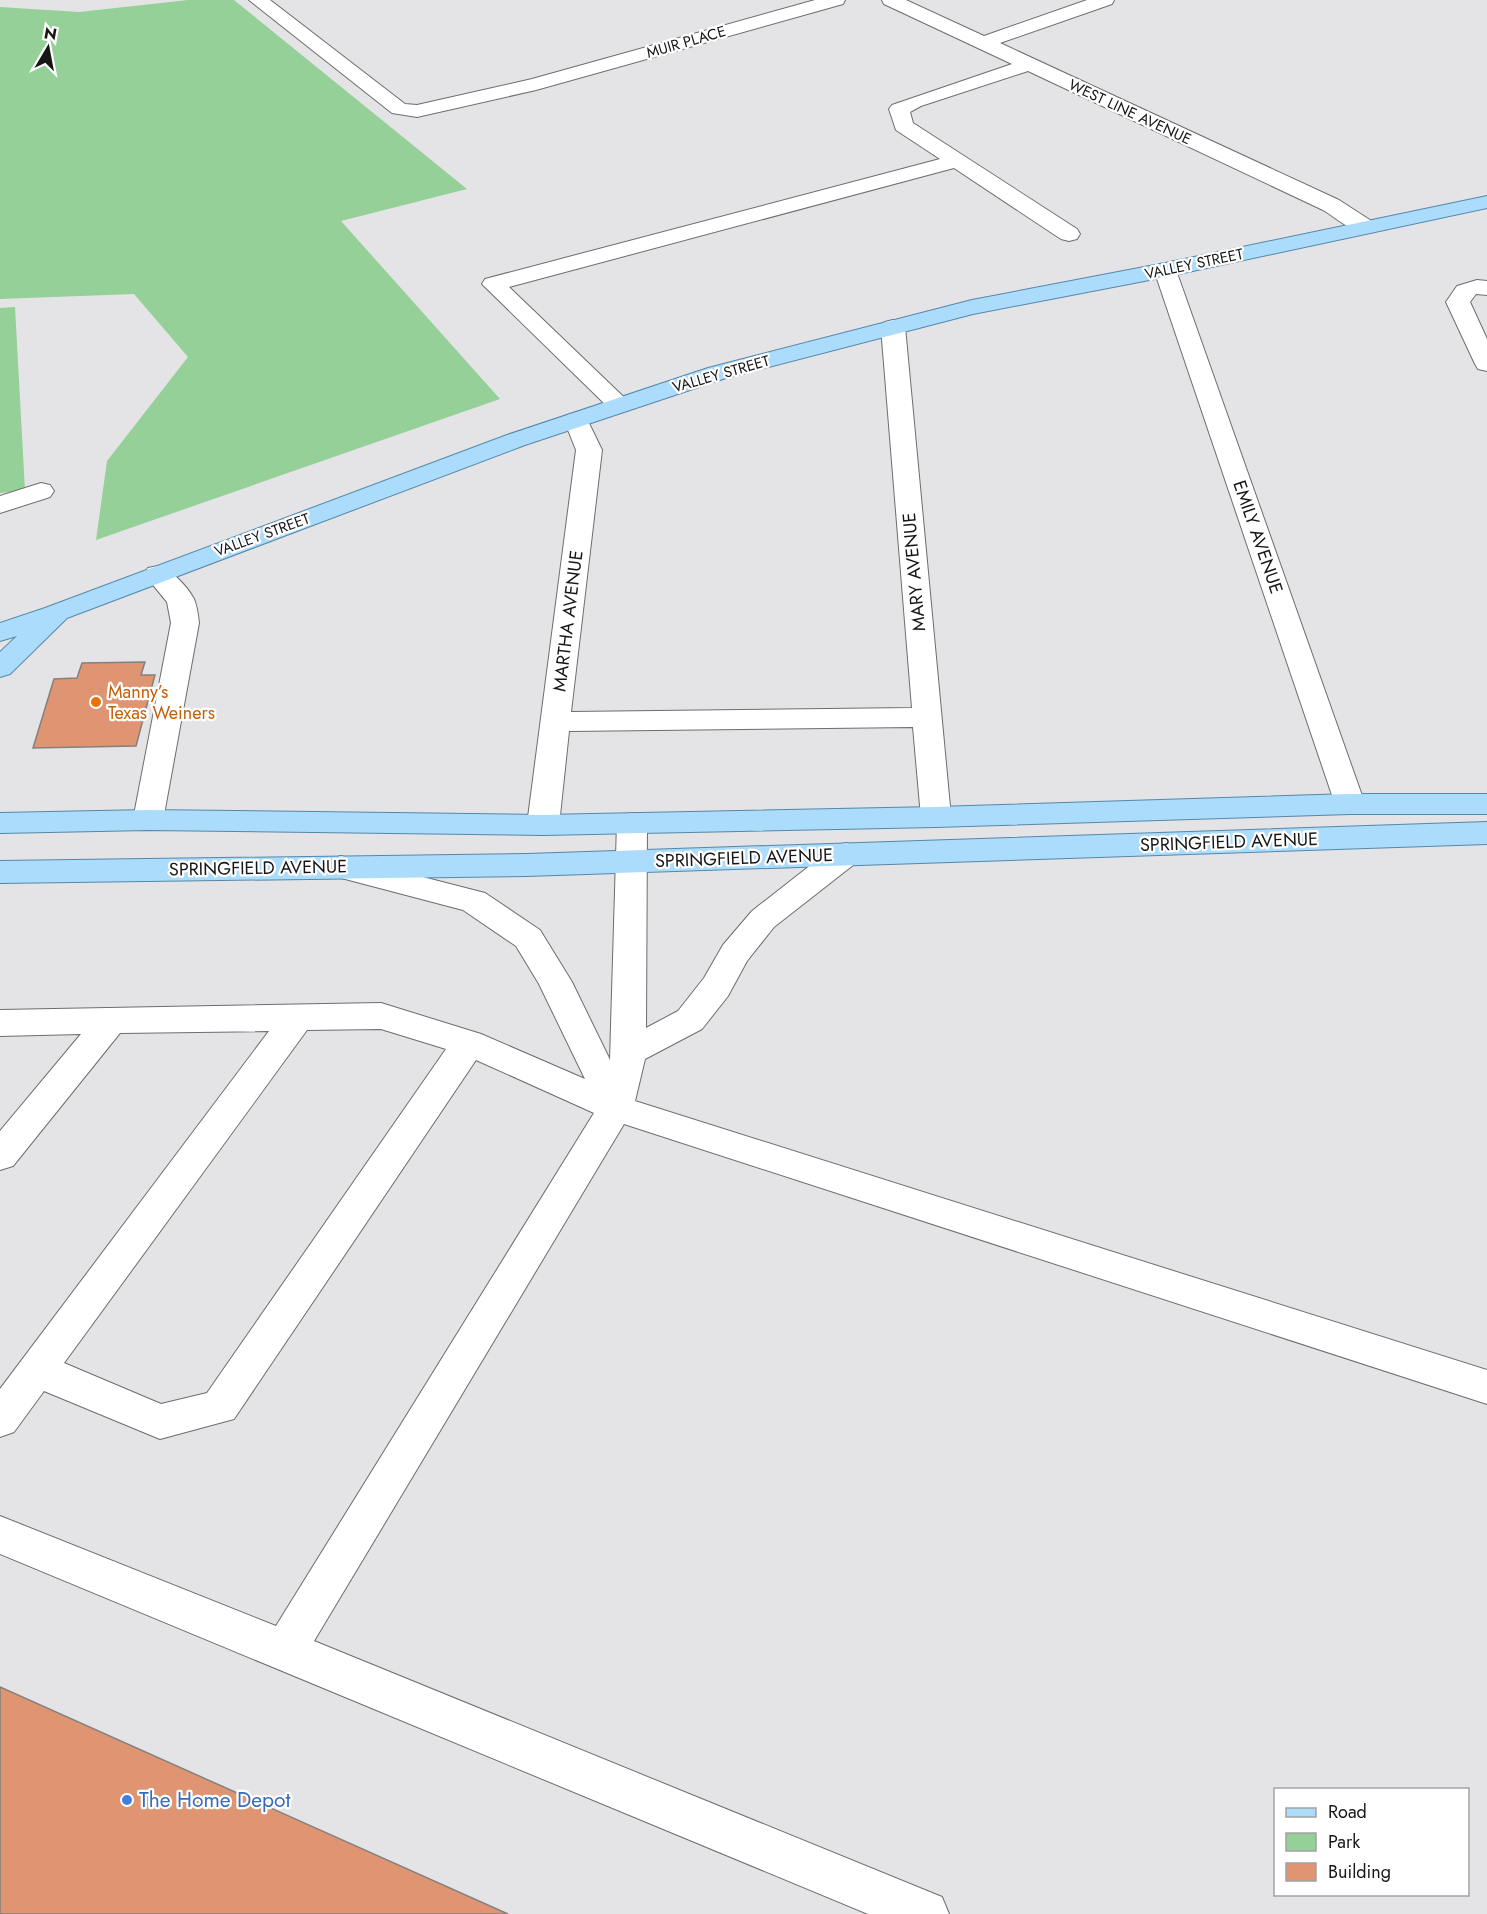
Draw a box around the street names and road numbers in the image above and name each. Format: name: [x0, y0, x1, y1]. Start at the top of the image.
street label: MUIR PLACE: [644, 20, 728, 64]
street label: WEST LINE AVENUE: [1065, 74, 1195, 150]
street label: VALLEY STREET: [1143, 243, 1245, 285]
street label: VALLEY STREET: [670, 350, 772, 398]
street label: EMILY AVENUE: [1226, 477, 1290, 597]
street label: VALLEY STREET: [211, 508, 313, 562]
street label: MARY AVENUE: [896, 512, 932, 632]
street label: MARTHA AVENUE: [546, 549, 590, 693]
street label: SPRINGFIELD AVENUE: [1140, 826, 1318, 858]
street label: SPRINGFIELD AVENUE: [655, 842, 833, 874]
street label: SPRINGFIELD AVENUE: [169, 853, 347, 883]

